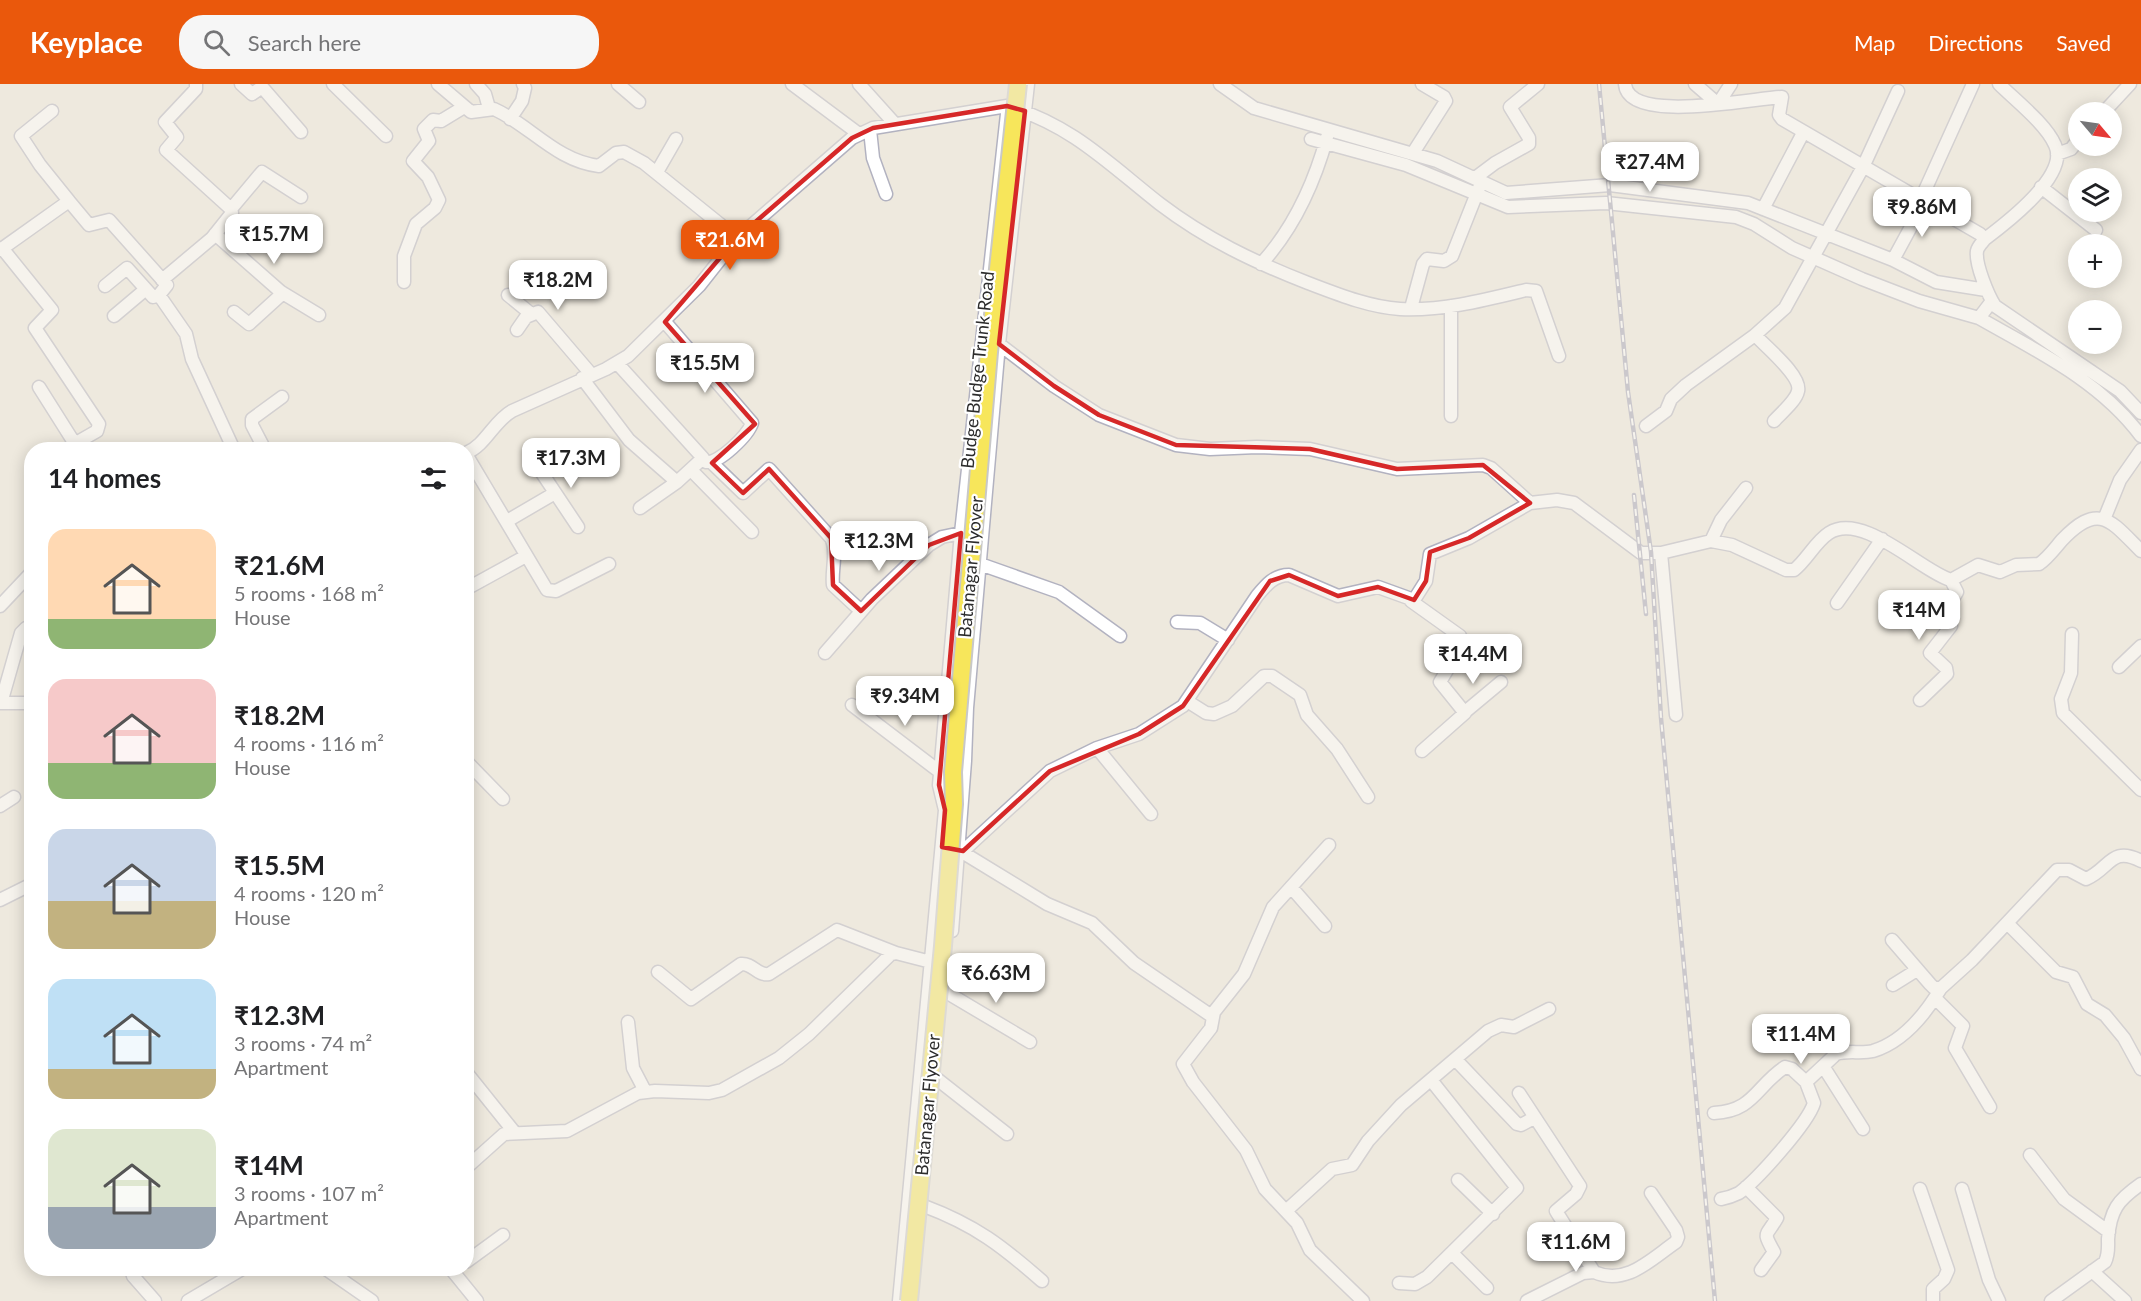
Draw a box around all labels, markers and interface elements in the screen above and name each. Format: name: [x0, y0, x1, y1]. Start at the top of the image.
search box: [179, 15, 599, 69]
text: Keyplace: [30, 25, 143, 59]
icon: search: [200, 26, 233, 59]
text: Search here: [248, 29, 361, 56]
text: Map: [1854, 30, 1895, 55]
text: Directions: [1928, 30, 2023, 55]
text: Saved: [2056, 30, 2111, 55]
north arrow: [2068, 102, 2122, 156]
map controls: [2068, 102, 2122, 354]
pin: ₹27.4M: [1601, 142, 1699, 193]
text: ₹27.4M: [1615, 149, 1685, 173]
button: layers: [2068, 168, 2122, 222]
pin: ₹9.86M: [1873, 187, 1971, 238]
text: ₹9.86M: [1887, 194, 1957, 218]
pin: ₹15.7M: [225, 214, 323, 265]
pin: ₹21.6M: [681, 220, 779, 271]
text: ₹15.7M: [239, 221, 309, 245]
text: ₹21.6M: [695, 227, 765, 251]
button: +: [2068, 234, 2122, 288]
pin: ₹18.2M: [509, 260, 607, 311]
text: ₹18.2M: [523, 267, 593, 291]
street label: Budge Budge Trunk Road: [956, 270, 998, 470]
button: −: [2068, 300, 2122, 354]
pin: ₹15.5M: [656, 343, 754, 394]
text: ₹15.5M: [670, 350, 740, 374]
pin: ₹17.3M: [522, 438, 620, 489]
text: ₹17.3M: [536, 445, 606, 469]
text: 14 homes: [48, 462, 161, 494]
icon: filters: [417, 462, 450, 495]
street label: Batanagar Flyover: [953, 495, 987, 639]
pin: ₹12.3M: [830, 521, 928, 572]
text: ₹12.3M: [844, 528, 914, 552]
text: ₹21.6M: [234, 549, 325, 581]
icon: home: [96, 553, 168, 625]
text: 5 rooms · 168 m²: [234, 581, 384, 605]
pin: ₹14M: [1883, 590, 1955, 641]
text: ₹14M: [1892, 597, 1946, 621]
text: House: [234, 605, 291, 629]
pin: ₹14.4M: [1424, 634, 1522, 685]
text: ₹14.4M: [1438, 641, 1508, 665]
pin: ₹9.34M: [856, 676, 954, 727]
text: ₹9.34M: [870, 683, 940, 707]
text: ₹18.2M: [234, 699, 325, 731]
icon: home: [96, 703, 168, 775]
text: 4 rooms · 116 m²: [234, 731, 384, 755]
text: House: [234, 755, 291, 779]
text: ₹15.5M: [234, 849, 325, 881]
icon: home: [96, 853, 168, 925]
text: 4 rooms · 120 m²: [234, 881, 384, 905]
text: House: [234, 905, 291, 929]
pin: ₹6.63M: [947, 953, 1045, 1004]
text: ₹6.63M: [961, 960, 1031, 984]
text: ₹12.3M: [234, 999, 325, 1031]
icon: home: [96, 1003, 168, 1075]
pin: ₹11.4M: [1752, 1014, 1850, 1065]
text: ₹11.4M: [1766, 1021, 1836, 1045]
text: 3 rooms · 74 m²: [234, 1031, 372, 1055]
street label: Batanagar Flyover: [910, 1033, 944, 1177]
text: Apartment: [234, 1055, 328, 1079]
text: ₹14M: [234, 1149, 304, 1181]
icon: home: [96, 1153, 168, 1225]
text: 3 rooms · 107 m²: [234, 1181, 384, 1205]
text: Apartment: [234, 1205, 328, 1229]
pin: ₹11.6M: [1527, 1222, 1625, 1273]
text: ₹11.6M: [1541, 1229, 1611, 1253]

